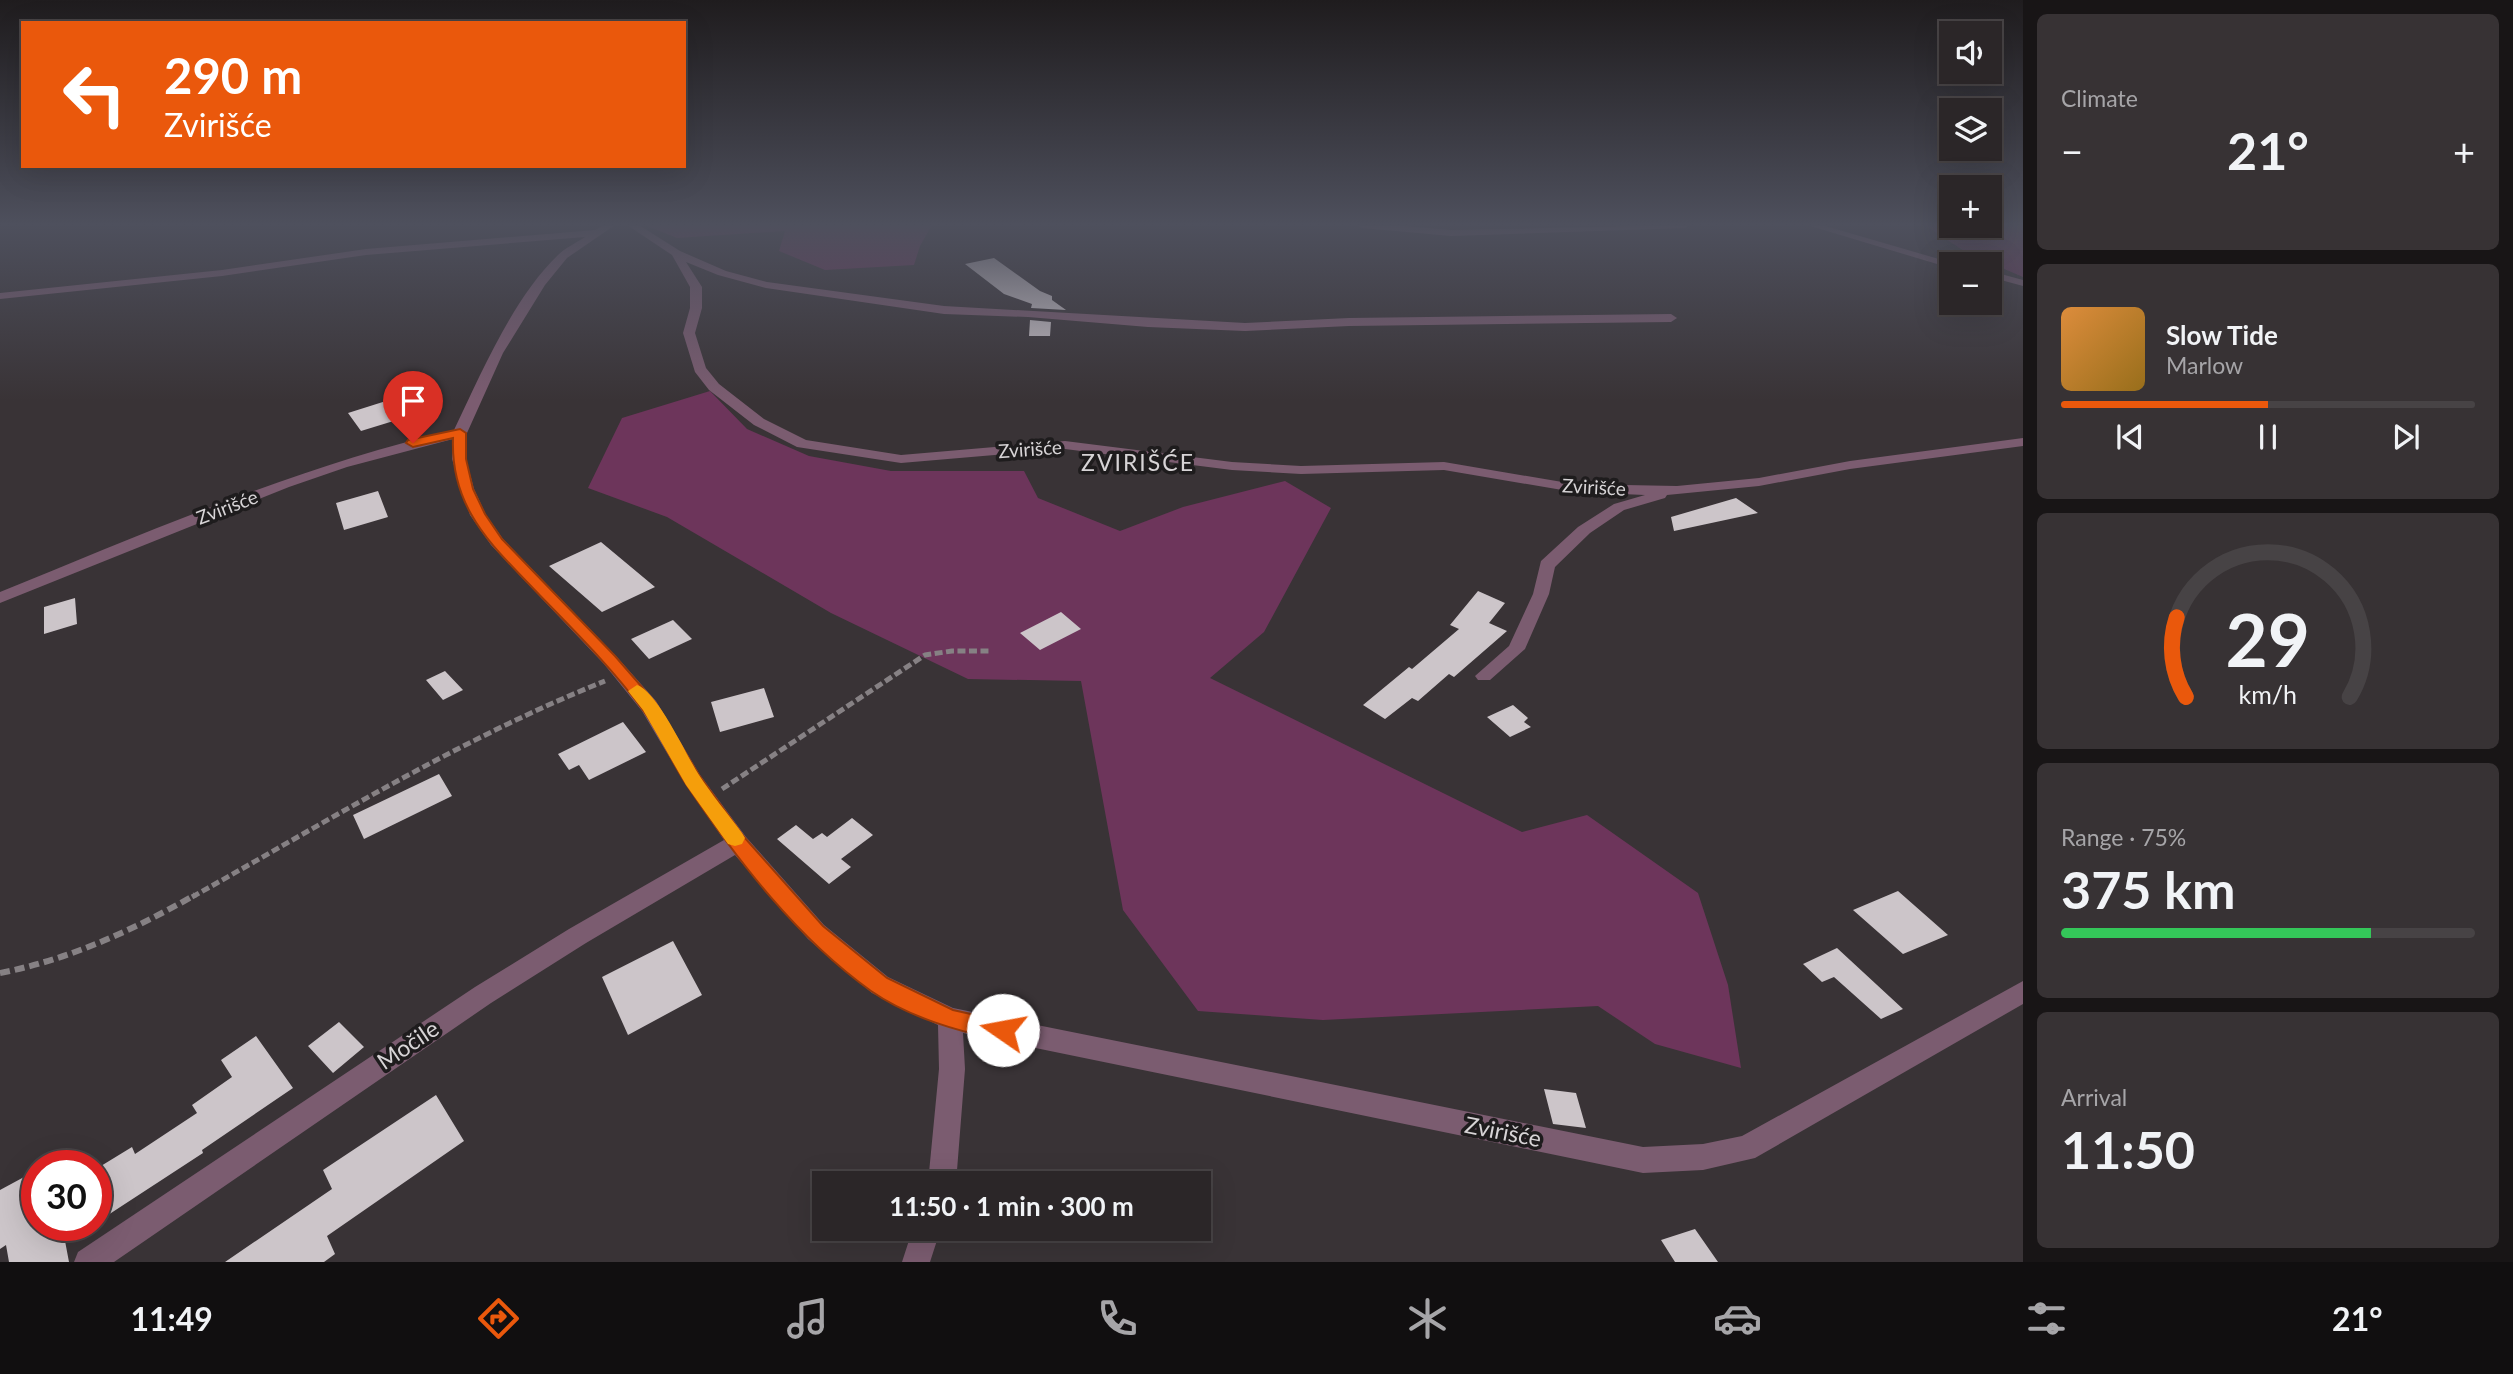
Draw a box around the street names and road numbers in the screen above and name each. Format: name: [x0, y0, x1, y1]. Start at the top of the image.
street label: Zvirišće: [997, 435, 1063, 462]
street label: Zvirišće: [1562, 473, 1627, 500]
street label: Zvirišće: [193, 484, 261, 529]
street label: Močile: [371, 1014, 444, 1075]
street label: Zvirišće: [1463, 1110, 1544, 1152]

